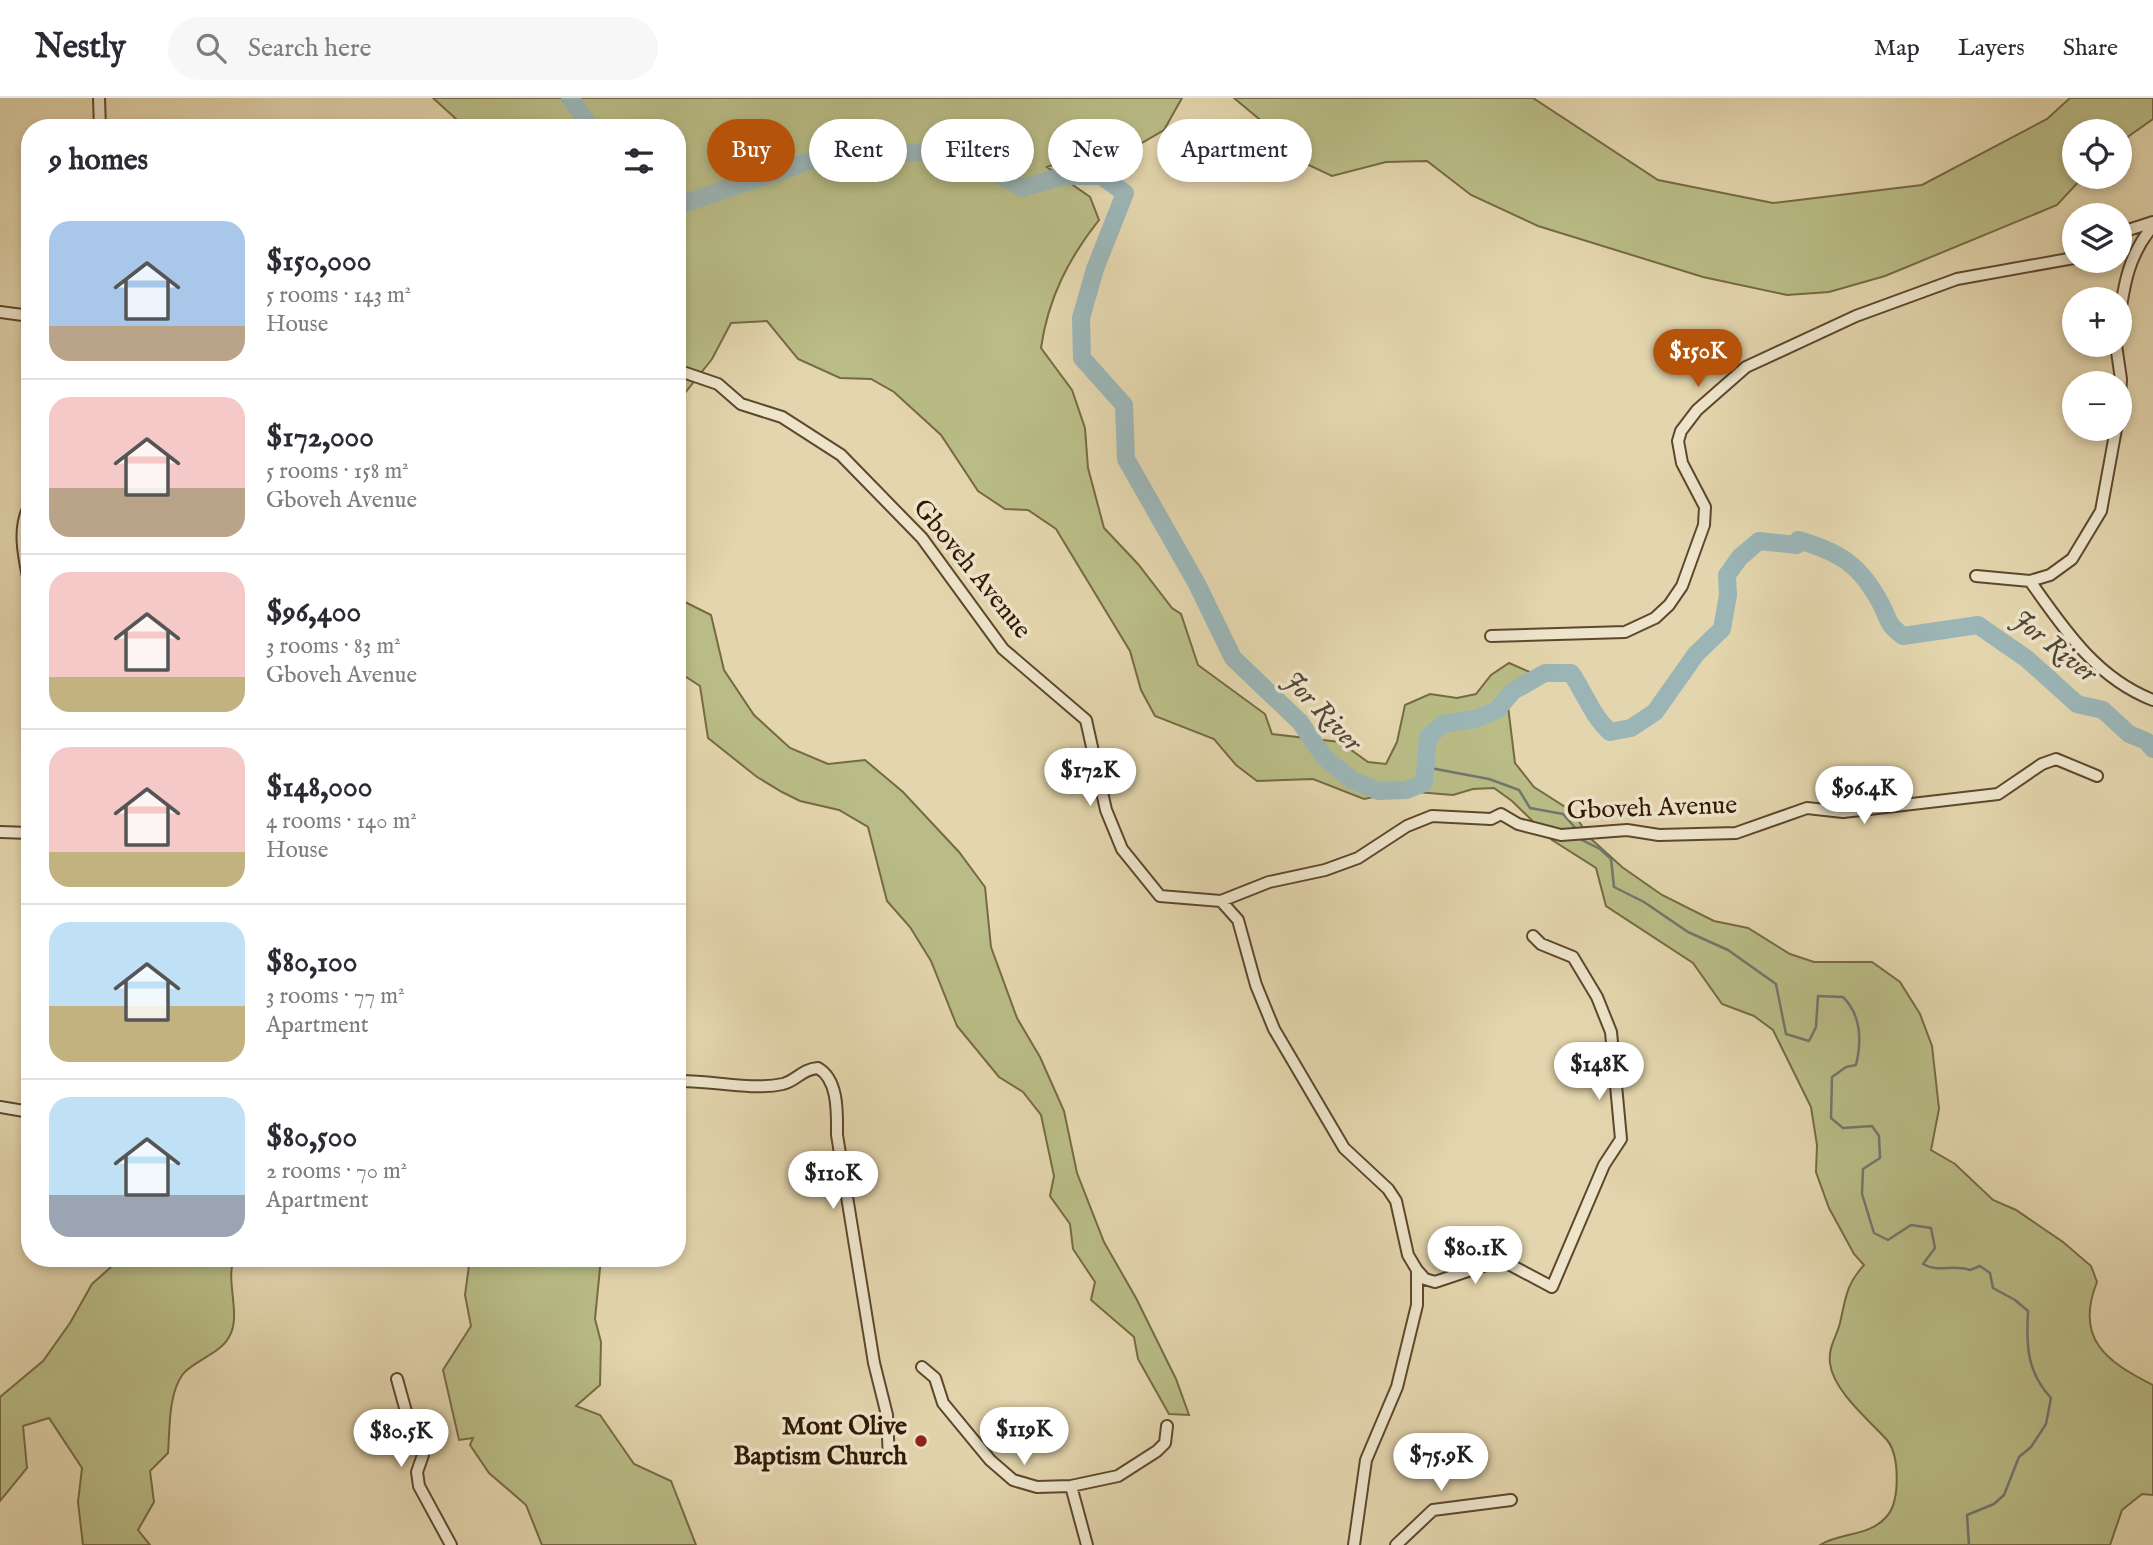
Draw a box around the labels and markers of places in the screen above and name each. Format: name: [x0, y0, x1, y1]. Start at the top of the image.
pin: $150K: [1649, 330, 1747, 389]
pin: $172K: [1041, 748, 1139, 808]
pin: $96.4K: [1807, 766, 1921, 826]
pin: $148K: [1550, 1042, 1648, 1102]
pin: $110K: [784, 1152, 882, 1211]
pin: $80.1K: [1418, 1226, 1532, 1286]
pin: $119K: [975, 1408, 1073, 1467]
pin: $80.5K: [344, 1410, 458, 1469]
place label: Mont Olive Baptism Church: [733, 1410, 908, 1473]
marker: Mont Olive Baptism Church: [913, 1433, 929, 1449]
pin: $75.9K: [1384, 1434, 1498, 1493]

